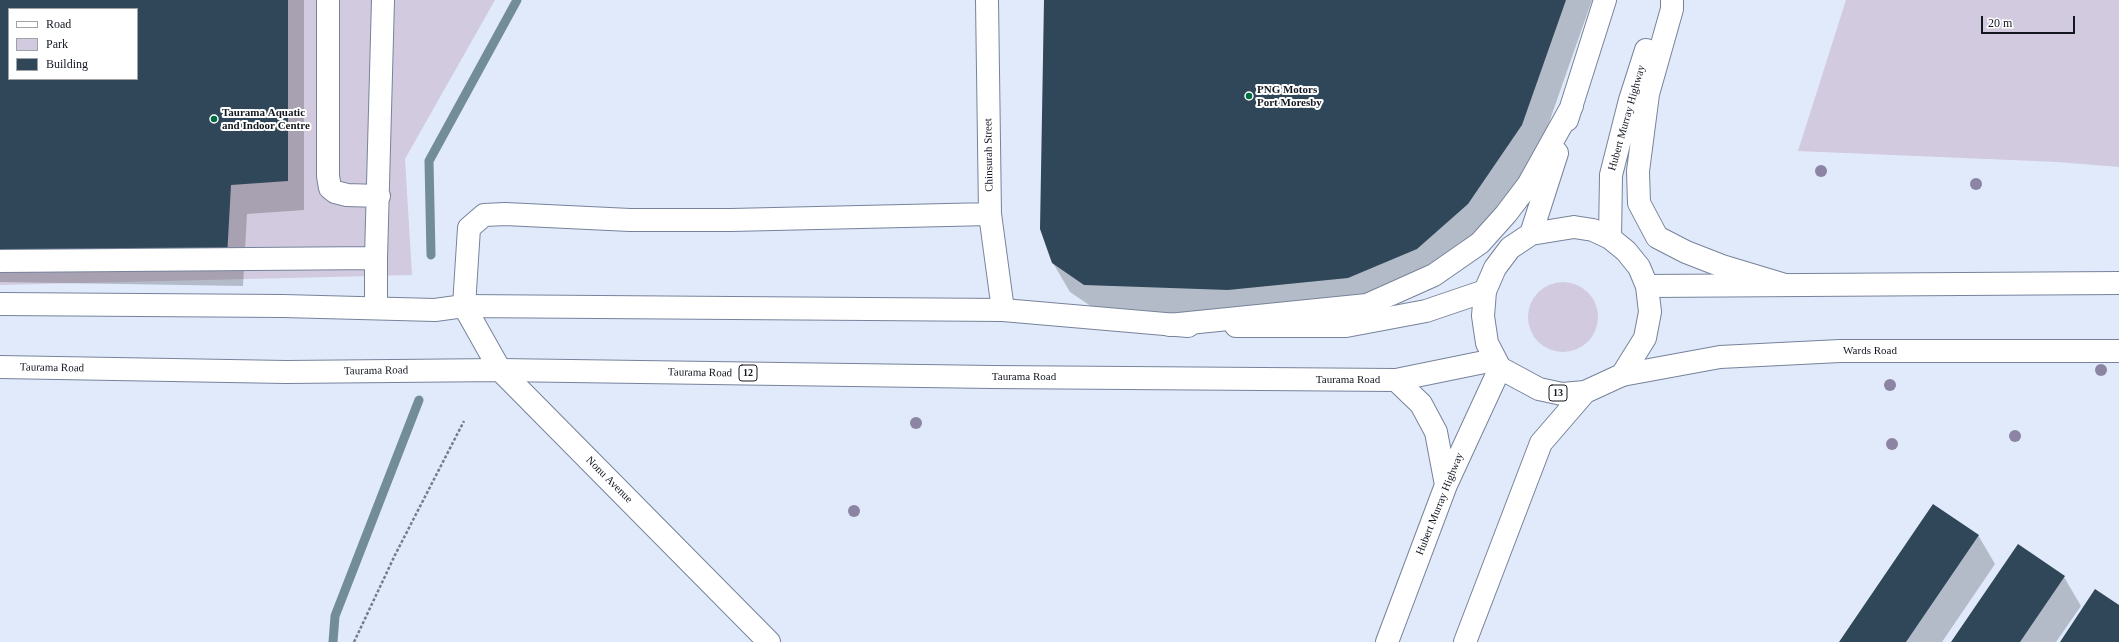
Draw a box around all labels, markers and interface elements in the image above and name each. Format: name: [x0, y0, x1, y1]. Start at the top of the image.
legend: [8, 8, 138, 80]
scale bar: [1983, 8, 2077, 34]
text: 20 m: [1988, 16, 2012, 30]
text: Road: [46, 17, 71, 31]
text: Park: [46, 37, 68, 51]
text: Building: [46, 57, 88, 71]
street label: Hubert Murray Highway: [1606, 64, 1648, 172]
place label: PNG Motors Port Moresby: [1257, 83, 1322, 109]
marker: PNG Motors Port Moresby: [1244, 91, 1254, 101]
place label: Taurama Aquatic and Indoor Centre: [222, 106, 310, 132]
marker: Taurama Aquatic and Indoor Centre: [209, 114, 219, 124]
street label: Chinsurah Street: [982, 118, 996, 192]
street label: Wards Road: [1843, 344, 1897, 358]
street label: Taurama Road: [20, 361, 84, 375]
street label: Taurama Road: [344, 364, 408, 378]
road number: 12: [739, 365, 757, 381]
street label: Taurama Road: [668, 366, 732, 380]
street label: Taurama Road: [992, 370, 1056, 384]
street label: Taurama Road: [1316, 373, 1380, 387]
road number: 13: [1549, 385, 1567, 401]
street label: Hubert Murray Highway: [1413, 451, 1467, 557]
street label: Nonu Avenue: [583, 454, 635, 506]

